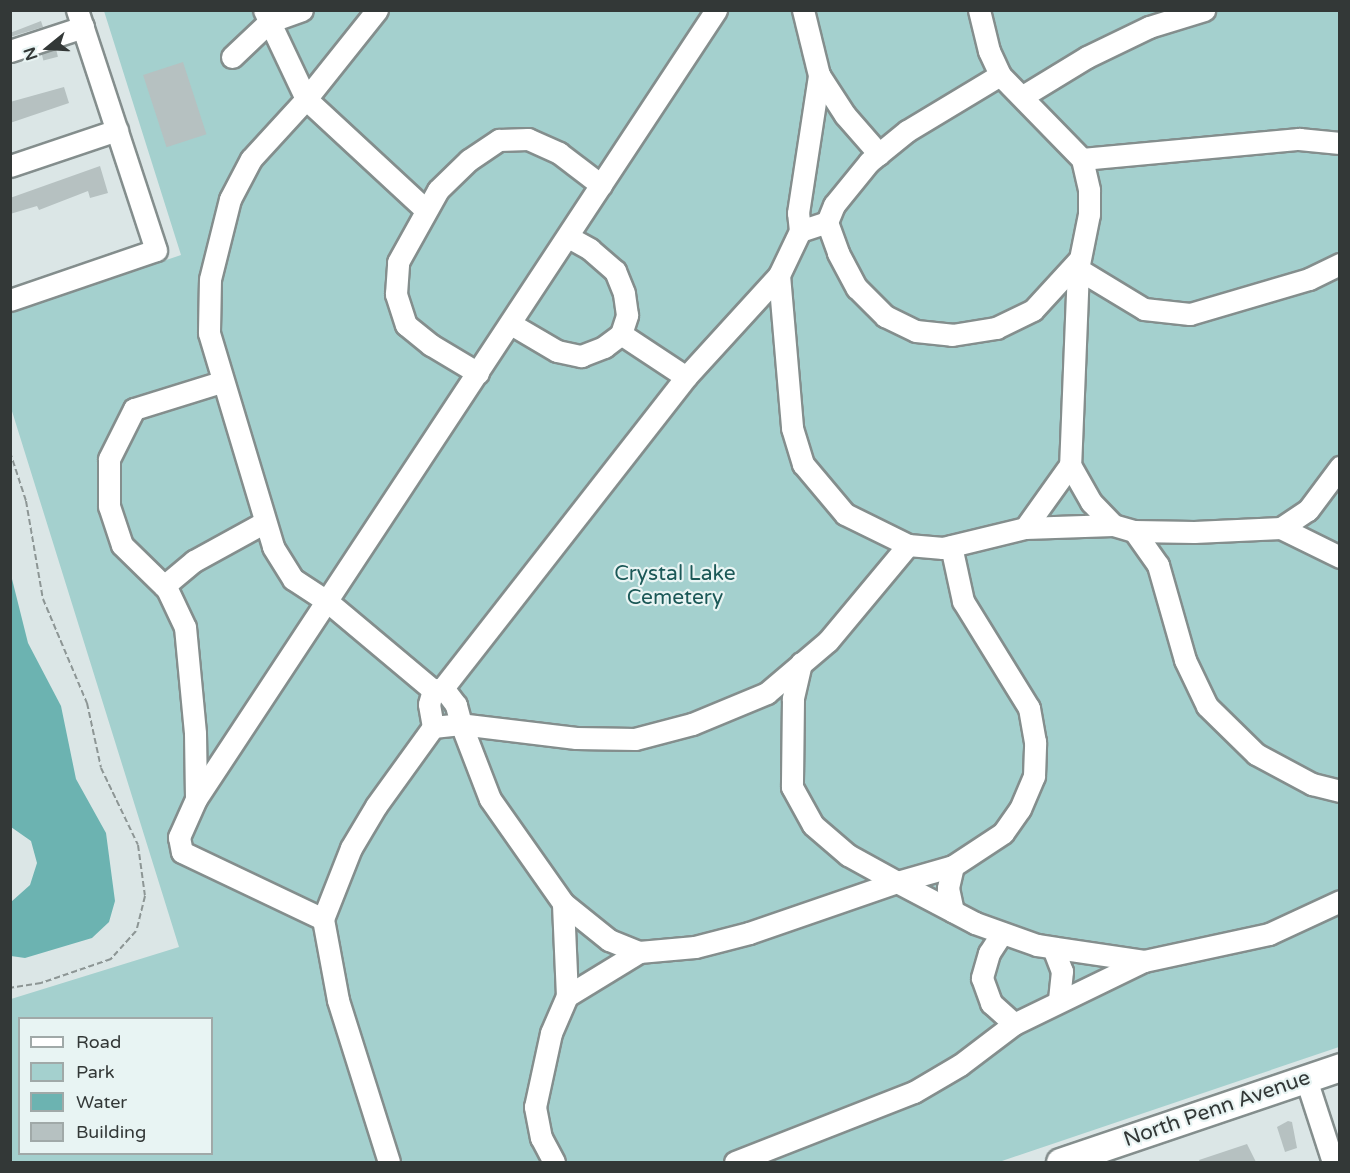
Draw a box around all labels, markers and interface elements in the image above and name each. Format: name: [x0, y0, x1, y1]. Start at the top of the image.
north arrow: [18, 18, 78, 78]
text: N: [19, 44, 42, 63]
park label: Crystal Lake Cemetery: [614, 561, 736, 611]
legend: [18, 1017, 213, 1155]
text: Road: [76, 1031, 121, 1053]
text: Park: [76, 1061, 114, 1083]
street label: North Penn Avenue: [1120, 1065, 1314, 1153]
text: Water: [76, 1091, 127, 1113]
text: Building: [76, 1121, 146, 1143]

